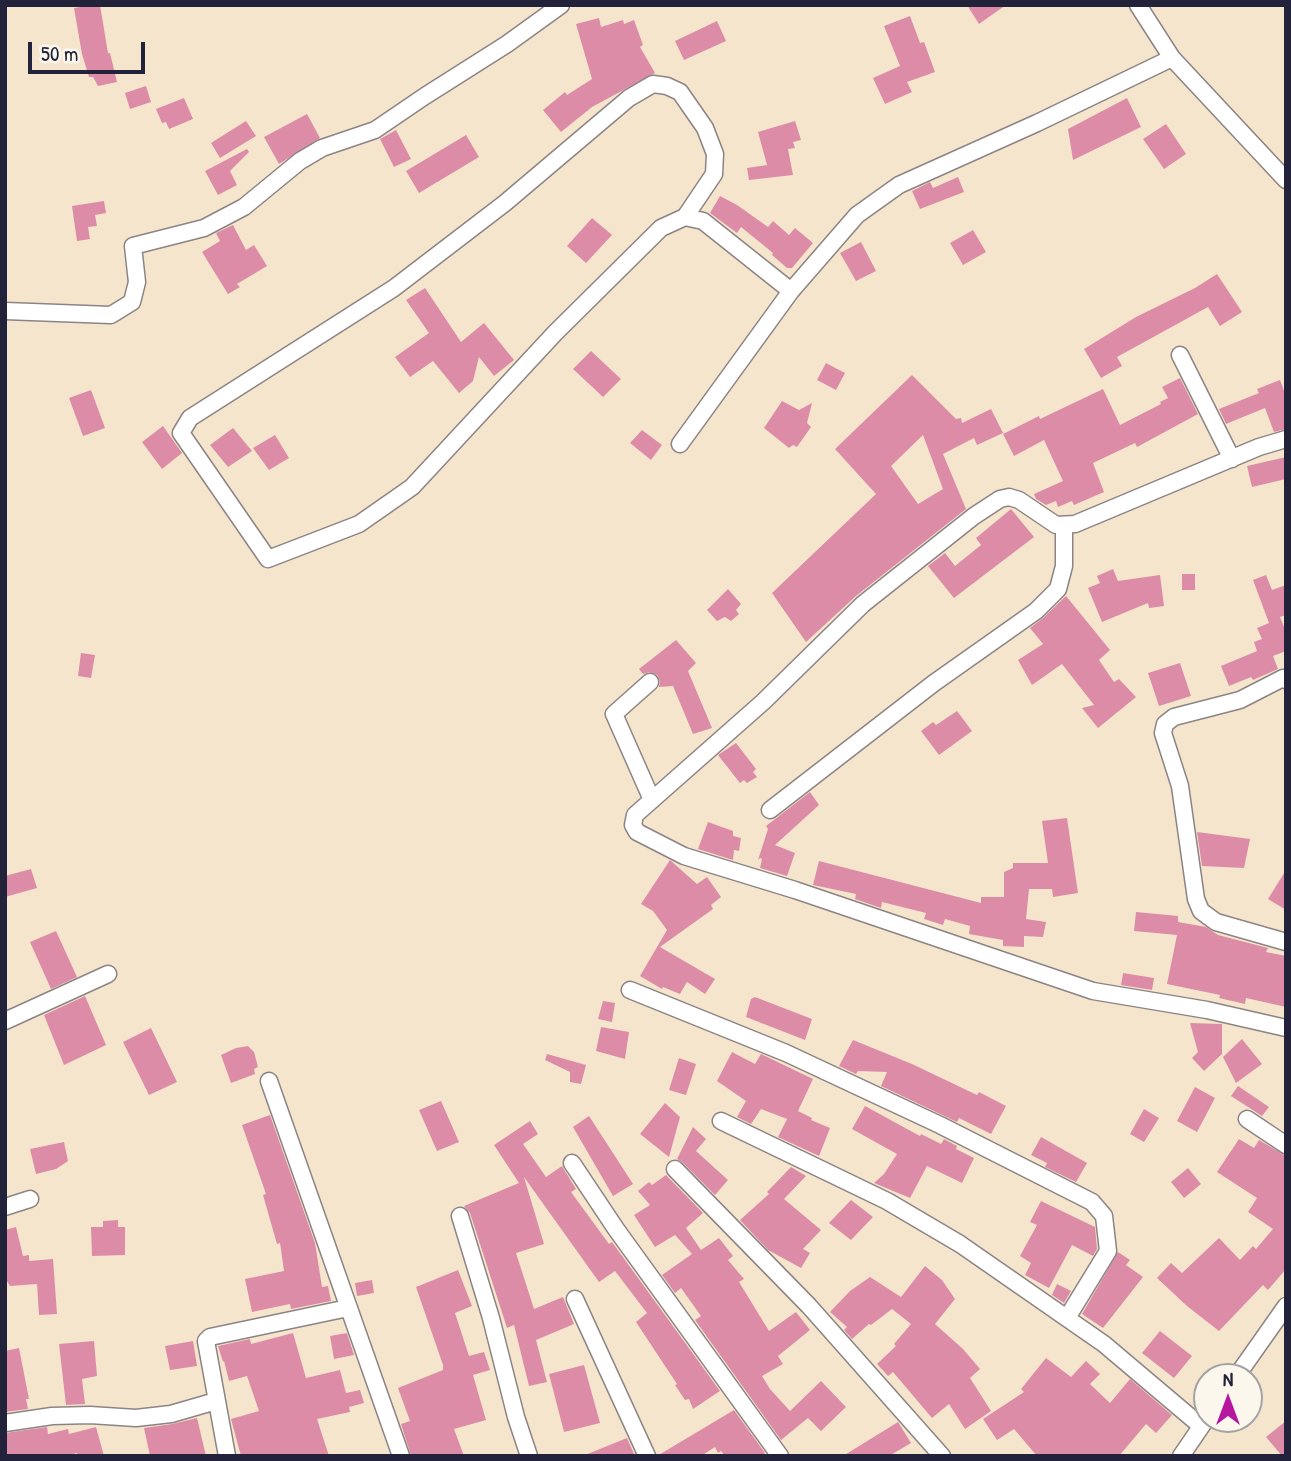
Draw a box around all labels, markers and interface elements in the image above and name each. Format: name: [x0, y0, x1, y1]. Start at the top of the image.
scale bar: [32, 28, 149, 72]
text: 50 m: [41, 39, 78, 68]
north arrow: [1193, 1363, 1263, 1433]
text: N: [1223, 1366, 1233, 1392]

